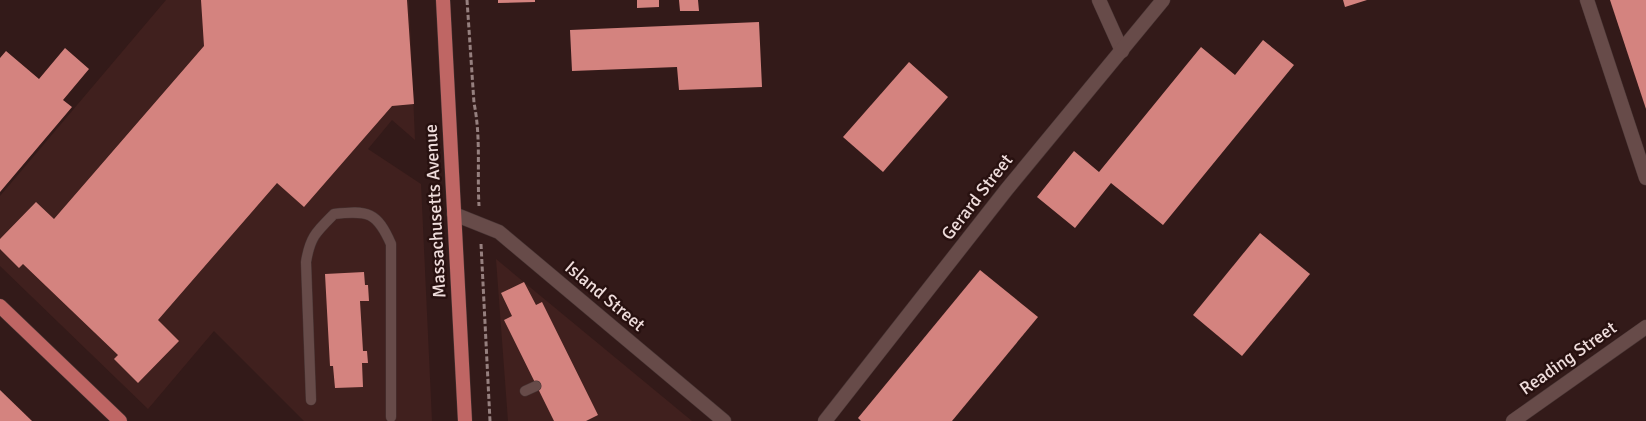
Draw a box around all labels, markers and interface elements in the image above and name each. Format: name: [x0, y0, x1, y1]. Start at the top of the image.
street label: Massachusetts Avenue: [419, 123, 451, 299]
street label: Gerard Street: [937, 150, 1017, 244]
street label: Island Street: [560, 256, 650, 336]
street label: Reading Street: [1515, 317, 1621, 399]

